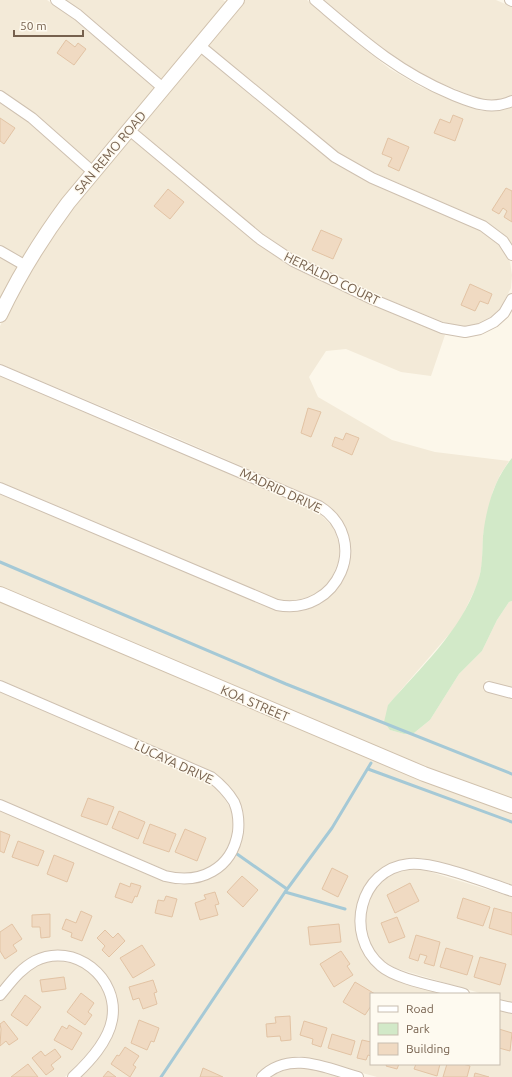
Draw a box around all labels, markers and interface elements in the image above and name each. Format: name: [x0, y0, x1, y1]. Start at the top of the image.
scale bar: [14, 12, 83, 38]
text: 50 m: [20, 19, 47, 32]
street label: SAN REMO ROAD: [72, 108, 148, 196]
street label: HERALDO COURT: [282, 249, 382, 307]
street label: MADRID DRIVE: [238, 465, 324, 515]
street label: KOA STREET: [219, 682, 291, 724]
street label: LUCAYA DRIVE: [132, 738, 216, 786]
legend: [370, 993, 500, 1065]
text: Road: [406, 1002, 434, 1015]
text: Park: [406, 1022, 430, 1035]
text: Building: [406, 1042, 450, 1055]

